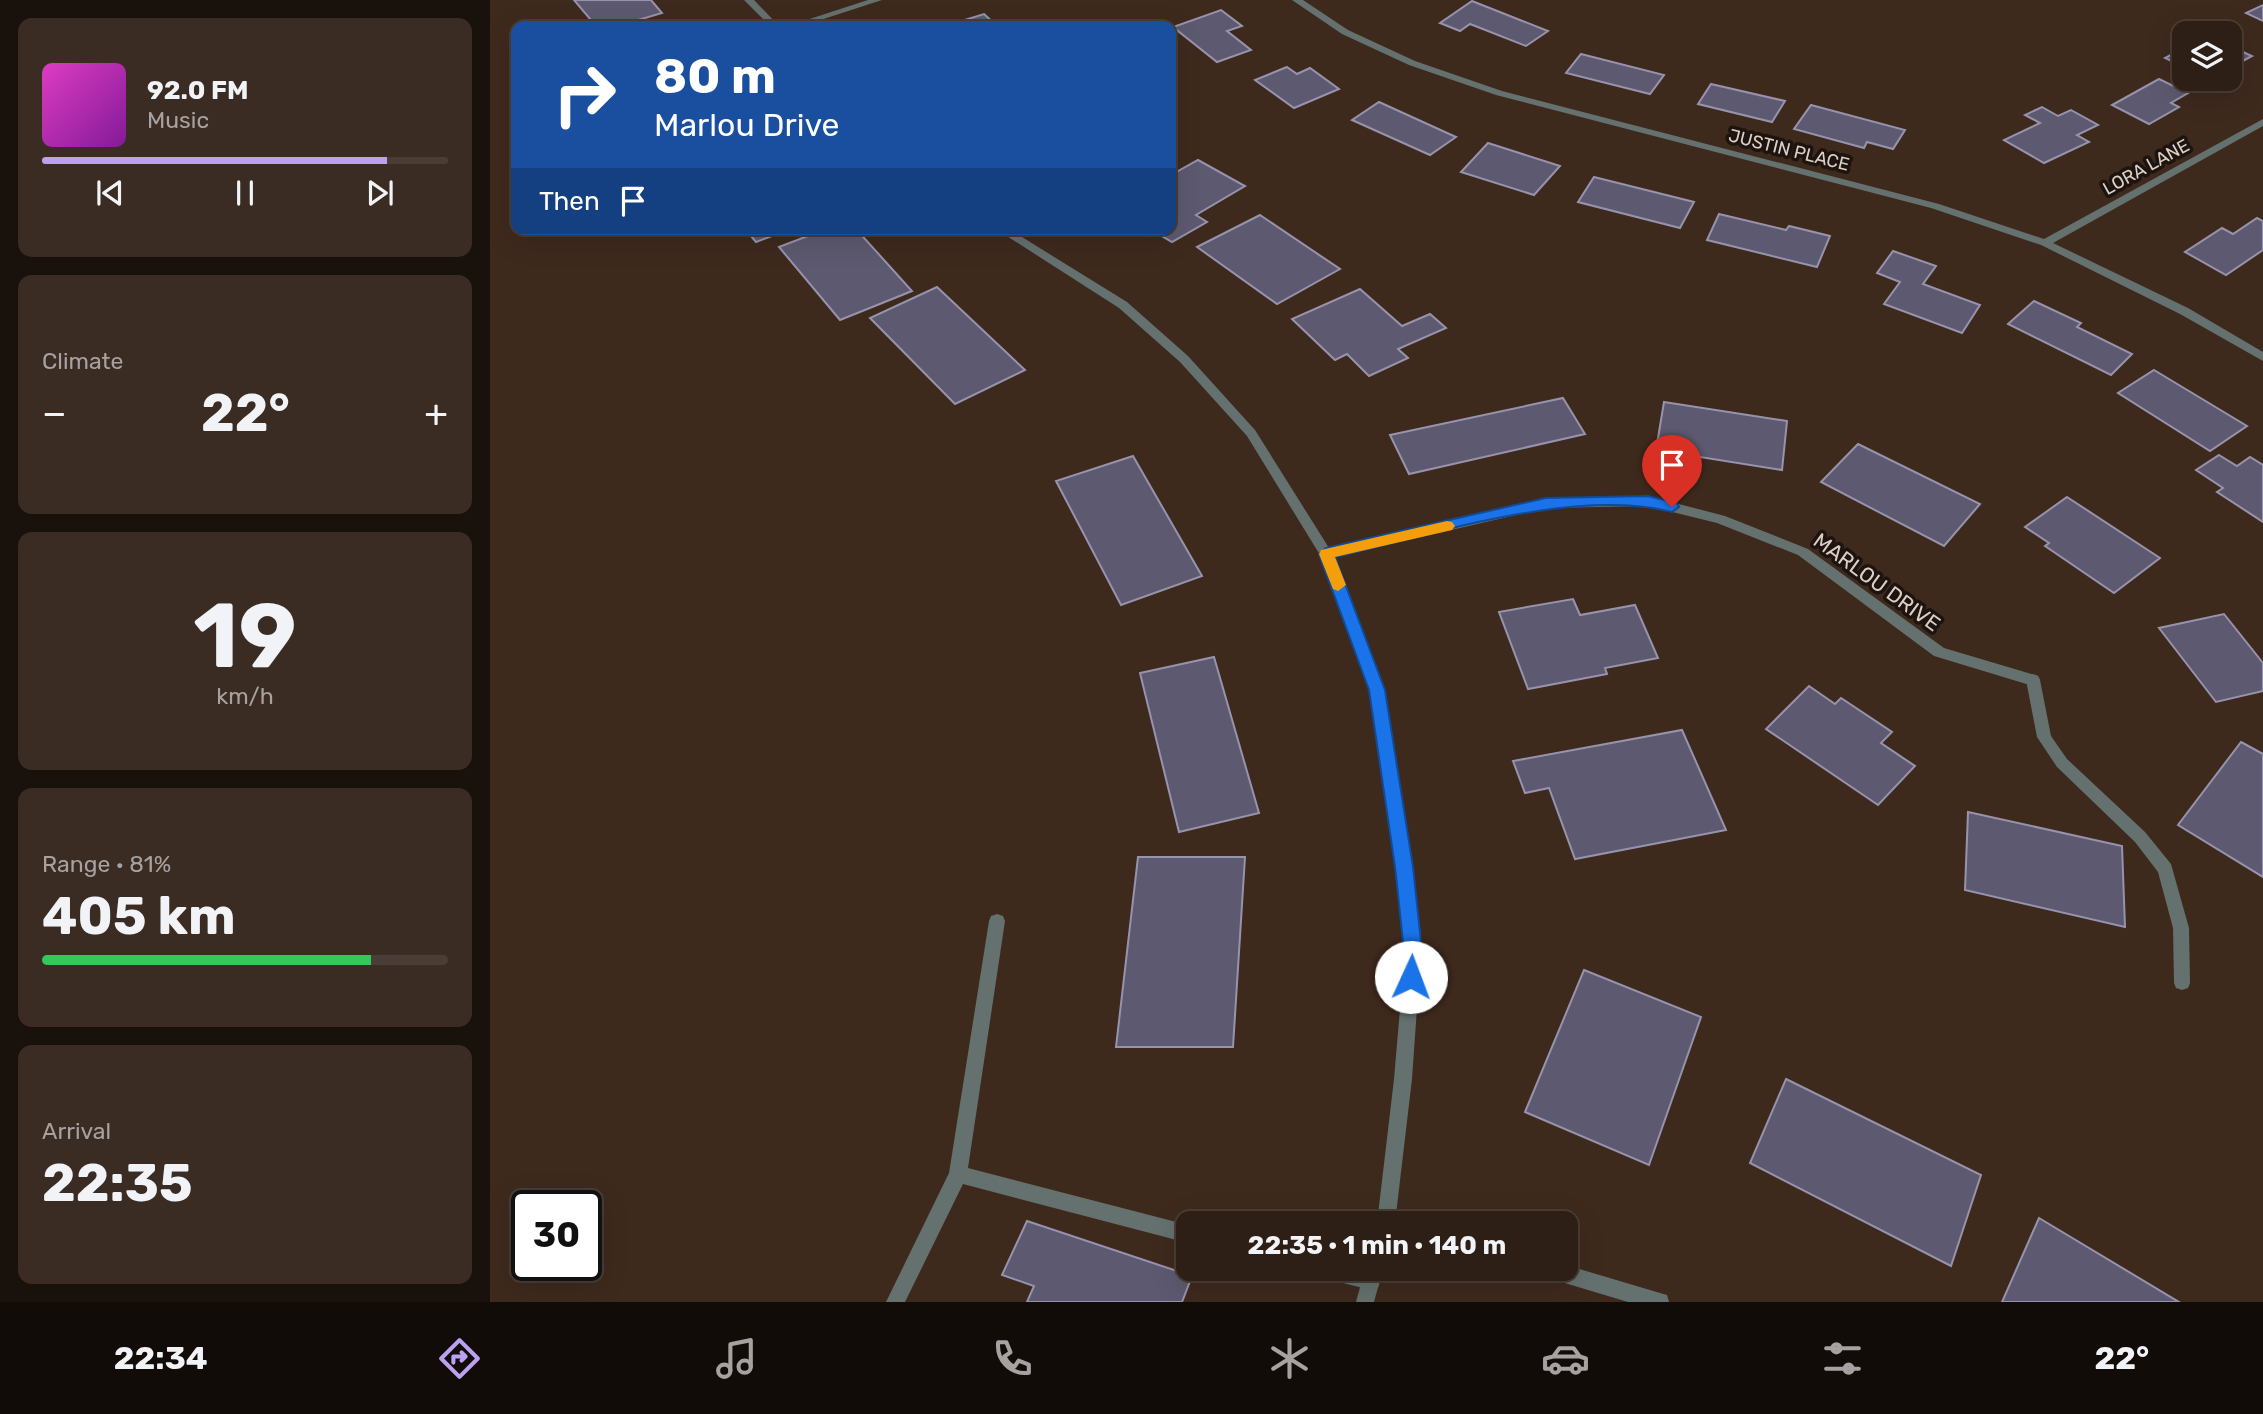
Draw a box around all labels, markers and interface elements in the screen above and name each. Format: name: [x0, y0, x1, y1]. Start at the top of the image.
map controls: [2172, 21, 2242, 91]
button: layers: [2172, 21, 2242, 91]
text: 80 m: [654, 47, 776, 105]
icon: right: [539, 49, 630, 140]
text: 92.0 FM: [147, 75, 249, 106]
text: Music: [147, 106, 209, 134]
text: Marlou Drive: [654, 106, 840, 144]
street label: JUSTIN PLACE: [1726, 124, 1852, 176]
street label: LORA LANE: [2099, 134, 2193, 200]
icon: previous: [91, 174, 129, 212]
icon: pause: [226, 174, 264, 212]
icon: next: [361, 174, 399, 212]
icon: arrive: [614, 182, 652, 220]
text: Then: [539, 186, 600, 217]
text: Climate: [42, 347, 123, 375]
text: 22°: [201, 382, 290, 444]
text: −: [42, 390, 67, 436]
text: +: [424, 390, 448, 436]
pin: [1642, 435, 1702, 507]
icon: arrive: [1653, 446, 1691, 484]
street label: MARLOU DRIVE: [1809, 528, 1945, 636]
text: 19: [193, 582, 297, 690]
text: km/h: [216, 682, 274, 710]
text: Range · 81%: [42, 850, 171, 878]
text: 405 km: [42, 885, 236, 947]
position arrow: [1374, 940, 1448, 1014]
text: Arrival: [42, 1117, 111, 1145]
text: 22:35: [42, 1152, 193, 1214]
speed limit sign: 30: [511, 1190, 602, 1281]
text: 22:35 · 1 min · 140 m: [1248, 1230, 1506, 1261]
icon: directions: [435, 1334, 484, 1383]
icon: music: [712, 1334, 761, 1383]
icon: phone: [988, 1334, 1037, 1383]
icon: climate: [1265, 1334, 1314, 1383]
icon: car: [1541, 1334, 1590, 1383]
icon: filters: [1818, 1334, 1867, 1383]
text: 22:34: [114, 1339, 208, 1377]
text: 22°: [2094, 1339, 2149, 1377]

